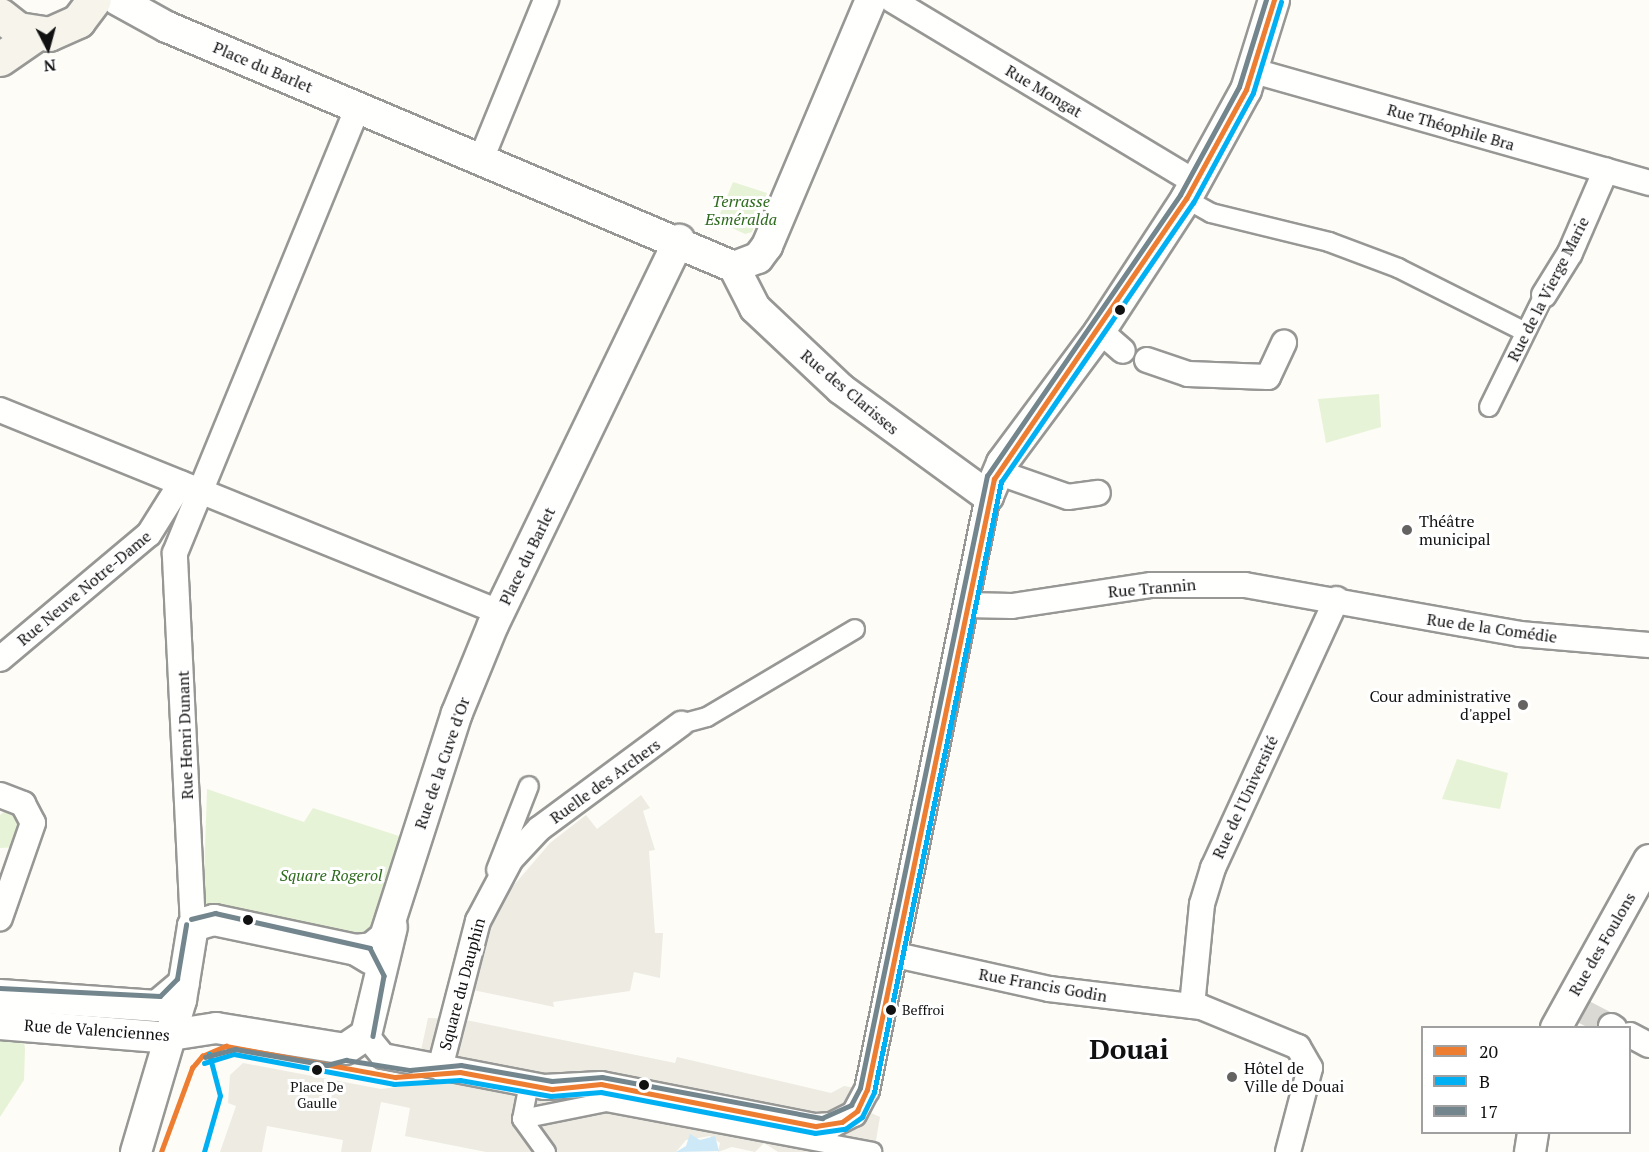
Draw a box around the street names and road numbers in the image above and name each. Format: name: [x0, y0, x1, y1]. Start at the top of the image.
street label: Place du Barlet: [210, 37, 316, 97]
street label: Rue Mongat: [1002, 61, 1086, 121]
street label: Rue Théophile Bra: [1385, 100, 1517, 154]
street label: Rue de la Vierge Marie: [1503, 213, 1593, 365]
street label: Rue des Clarisses: [797, 345, 903, 439]
street label: Place du Barlet: [495, 504, 559, 608]
street label: Rue Neuve Notre-Dame: [13, 526, 155, 650]
street label: Rue Trannin: [1107, 575, 1197, 601]
street label: Rue de la Comédie: [1426, 609, 1558, 647]
street label: Rue Henri Dunant: [173, 670, 197, 800]
street label: Rue de la Cuve d'Or: [410, 695, 474, 831]
street label: Rue de l'Université: [1208, 733, 1282, 861]
street label: Ruelle des Archers: [546, 735, 664, 827]
street label: Rue des Foulons: [1565, 889, 1639, 999]
street label: Square du Dauphin: [435, 916, 489, 1052]
street label: Rue Francis Godin: [977, 964, 1109, 1006]
street label: Rue de Valenciennes: [23, 1015, 171, 1045]

